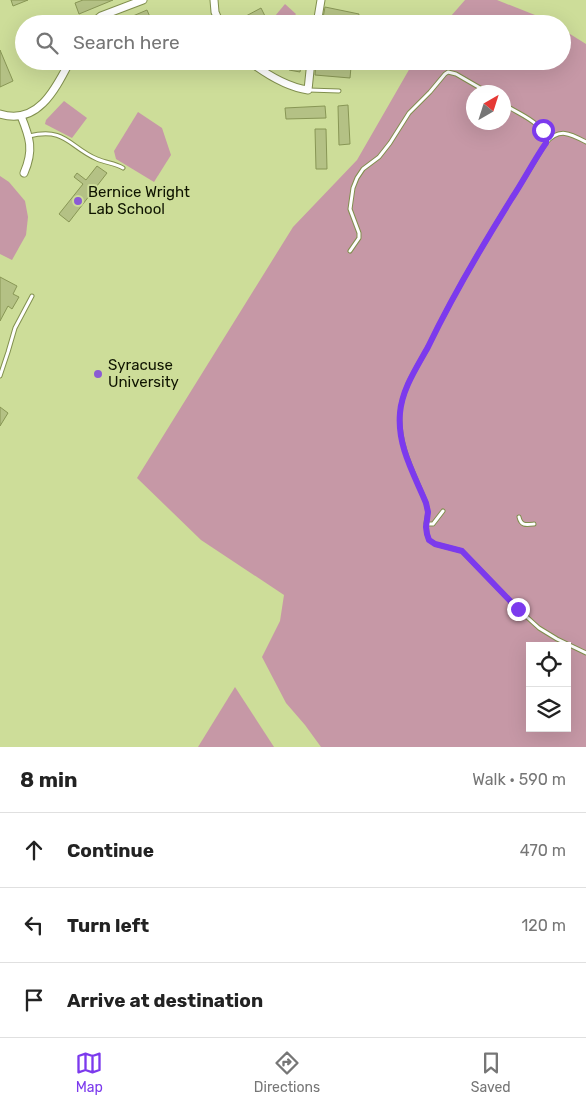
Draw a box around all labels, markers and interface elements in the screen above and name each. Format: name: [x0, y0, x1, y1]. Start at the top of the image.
search box: [15, 15, 571, 70]
icon: search: [33, 29, 61, 57]
text: Search here: [73, 31, 180, 54]
north arrow: [466, 85, 511, 130]
route start: [532, 119, 555, 142]
place label: Bernice Wright Lab School: [88, 183, 190, 218]
marker: Bernice Wright Lab School: [72, 195, 84, 207]
place label: Syracuse University: [108, 356, 179, 391]
marker: Syracuse University: [92, 368, 104, 380]
route end: [507, 598, 530, 621]
map controls: [526, 642, 571, 732]
button: locate: [526, 642, 571, 687]
button: layers: [526, 687, 571, 732]
text: 8 min: [20, 767, 77, 792]
text: Walk · 590 m: [472, 770, 566, 789]
icon: ahead: [20, 836, 48, 864]
text: Continue: [67, 839, 154, 862]
text: 470 m: [520, 841, 566, 860]
icon: left: [20, 911, 48, 939]
text: Turn left: [67, 914, 149, 937]
text: 120 m: [521, 916, 566, 935]
icon: arrive: [20, 986, 48, 1014]
text: Arrive at destination: [67, 989, 263, 1012]
tab: Map: [75, 1049, 103, 1096]
tab: Directions: [254, 1049, 320, 1096]
tab: Saved: [471, 1049, 511, 1096]

